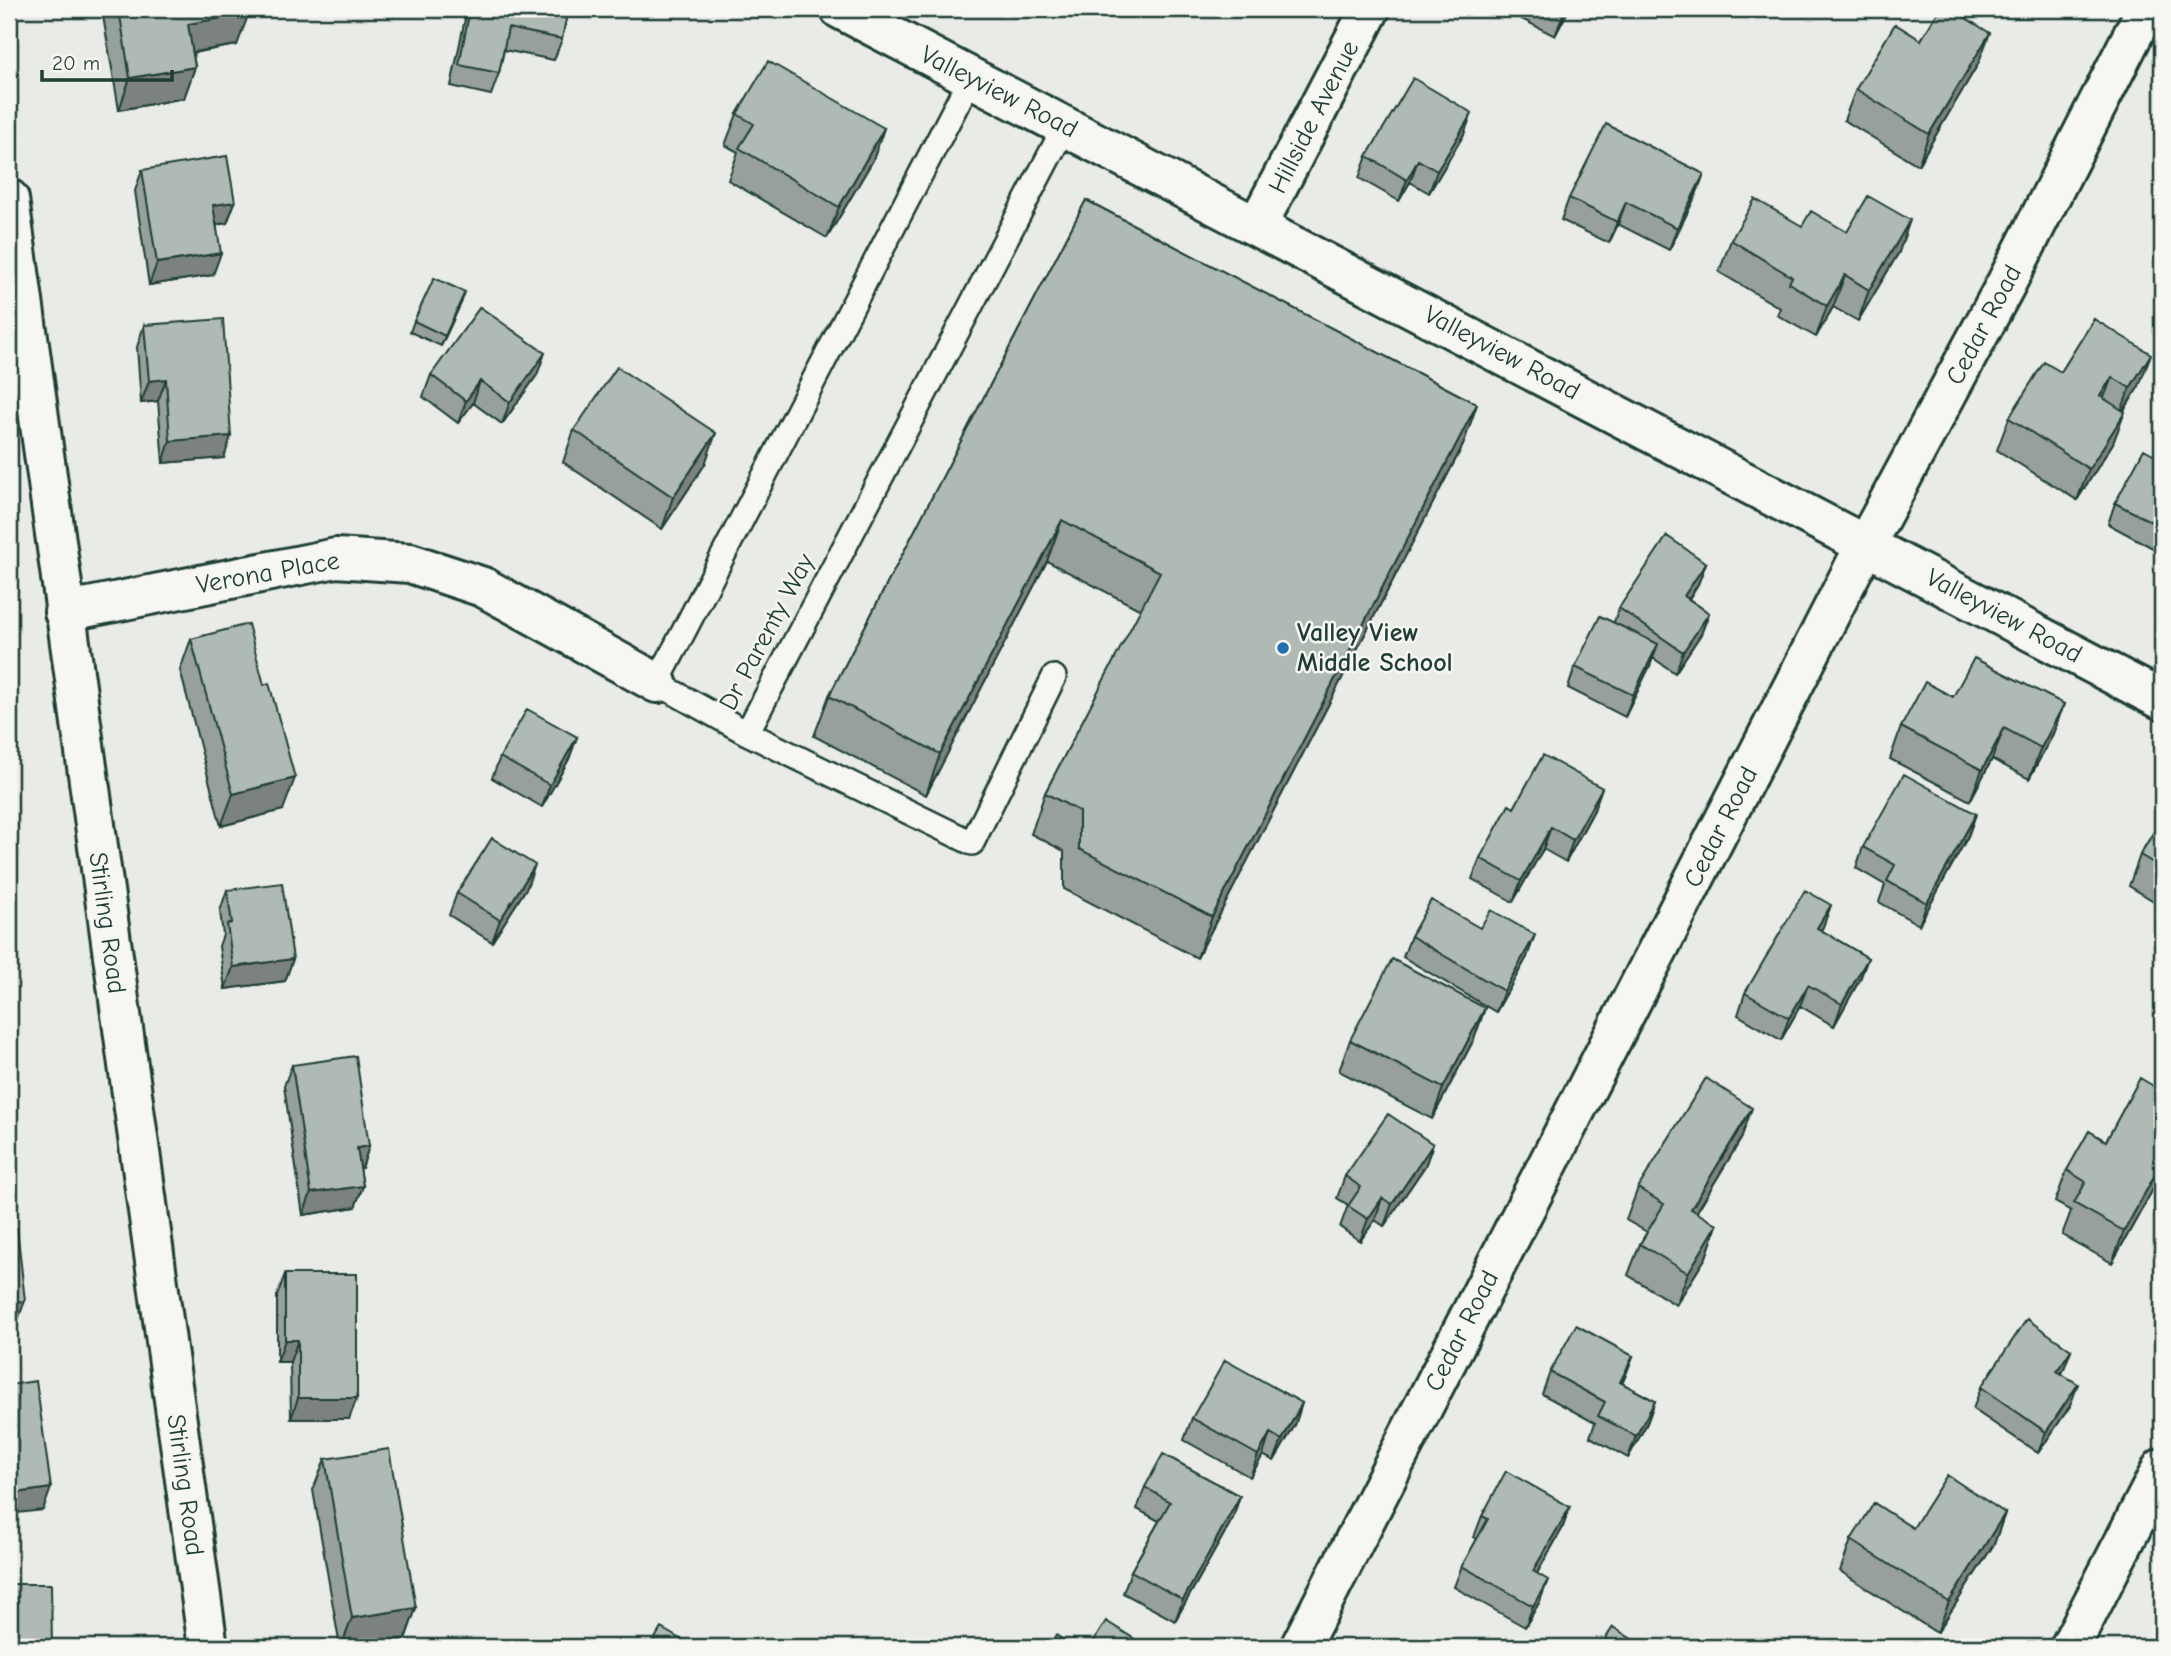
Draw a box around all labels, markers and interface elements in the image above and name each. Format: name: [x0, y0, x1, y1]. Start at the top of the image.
street label: Hillside Avenue: [1263, 36, 1365, 198]
scale bar: [42, 38, 172, 82]
street label: Valleyview Road: [916, 40, 1082, 144]
text: 20 m: [52, 51, 100, 75]
street label: Cedar Road: [1940, 260, 2028, 390]
street label: Valleyview Road: [1419, 299, 1585, 407]
street label: Verona Place: [194, 546, 342, 600]
street label: Dr Parenty Way: [713, 548, 821, 715]
street label: Valleyview Road: [1921, 562, 2087, 670]
place label: Valley View Middle School: [1297, 618, 1453, 678]
marker: Valley View Middle School: [1275, 640, 1291, 656]
street label: Cedar Road: [1678, 762, 1764, 892]
street label: Stirling Road: [82, 850, 132, 996]
street label: Cedar Road: [1419, 1266, 1505, 1396]
street label: Stirling Road: [160, 1412, 210, 1558]

